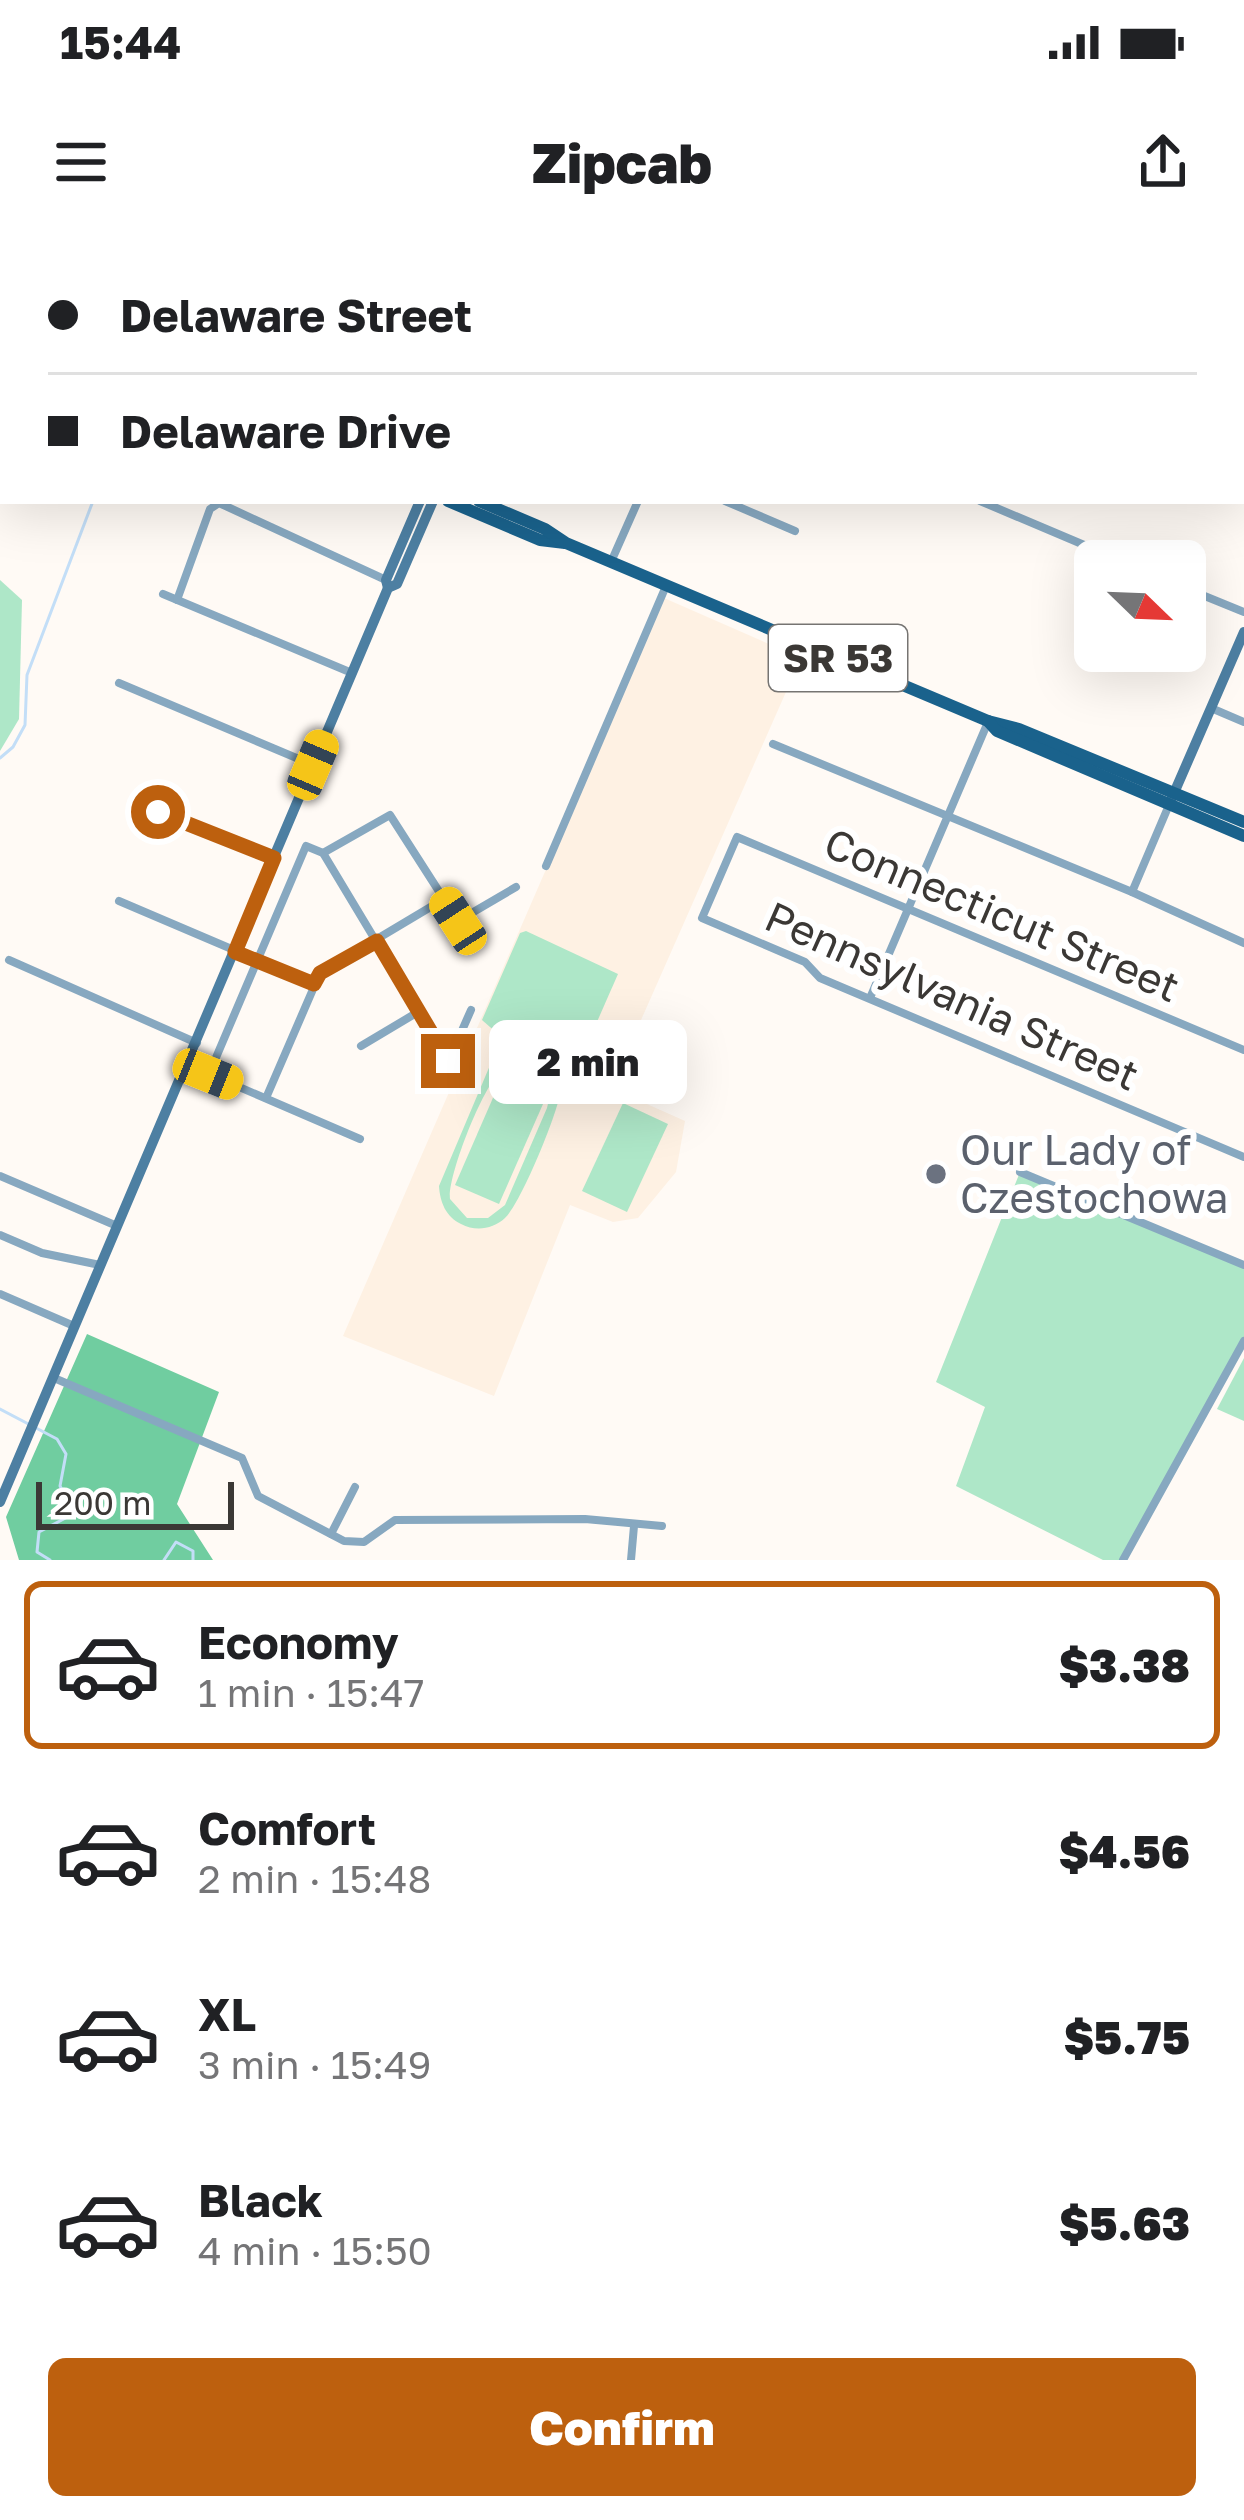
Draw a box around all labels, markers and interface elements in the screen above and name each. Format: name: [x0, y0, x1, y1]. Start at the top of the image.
text: 15:44: [60, 15, 181, 69]
icon: menu: [48, 129, 114, 195]
icon: share: [1130, 129, 1196, 195]
text: Zipcab: [532, 130, 712, 195]
text: Delaware Street: [120, 288, 472, 342]
text: Delaware Drive: [120, 404, 451, 458]
north arrow: [1074, 540, 1206, 672]
map controls: [1074, 540, 1206, 672]
road number: SR 53: [769, 625, 907, 691]
car: [282, 725, 344, 805]
route start: [131, 785, 185, 839]
street label: Connecticut Street: [817, 817, 1187, 1011]
car: [423, 881, 493, 961]
street label: Pennsylvania Street: [758, 890, 1147, 1100]
callout: 2 min: [490, 1019, 688, 1103]
route end: [421, 1034, 475, 1088]
text: 2 min: [537, 1038, 639, 1085]
car: [168, 1044, 248, 1104]
place label: Our Lady of Czestochowa: [960, 1124, 1229, 1222]
marker: Our Lady of Czestochowa: [923, 1161, 949, 1187]
scale bar: [36, 1476, 234, 1529]
text: 200 m: [54, 1483, 152, 1522]
icon: car: [54, 1611, 162, 1719]
text: Economy: [198, 1615, 399, 1669]
text: $3.38: [1059, 1638, 1190, 1692]
text: 1 min · 15:47: [198, 1669, 425, 1716]
icon: car: [54, 1797, 162, 1905]
text: Comfort: [198, 1801, 376, 1855]
text: $4.56: [1059, 1824, 1190, 1878]
text: 2 min · 15:48: [198, 1855, 431, 1902]
icon: car: [54, 1983, 162, 2091]
text: XL: [198, 1987, 256, 2041]
text: $5.75: [1064, 2010, 1190, 2064]
text: 3 min · 15:49: [198, 2041, 431, 2088]
icon: car: [54, 2169, 162, 2277]
text: Black: [198, 2173, 323, 2227]
text: $5.63: [1059, 2196, 1190, 2250]
text: 4 min · 15:50: [198, 2227, 432, 2274]
button: Confirm: [48, 2358, 1196, 2496]

